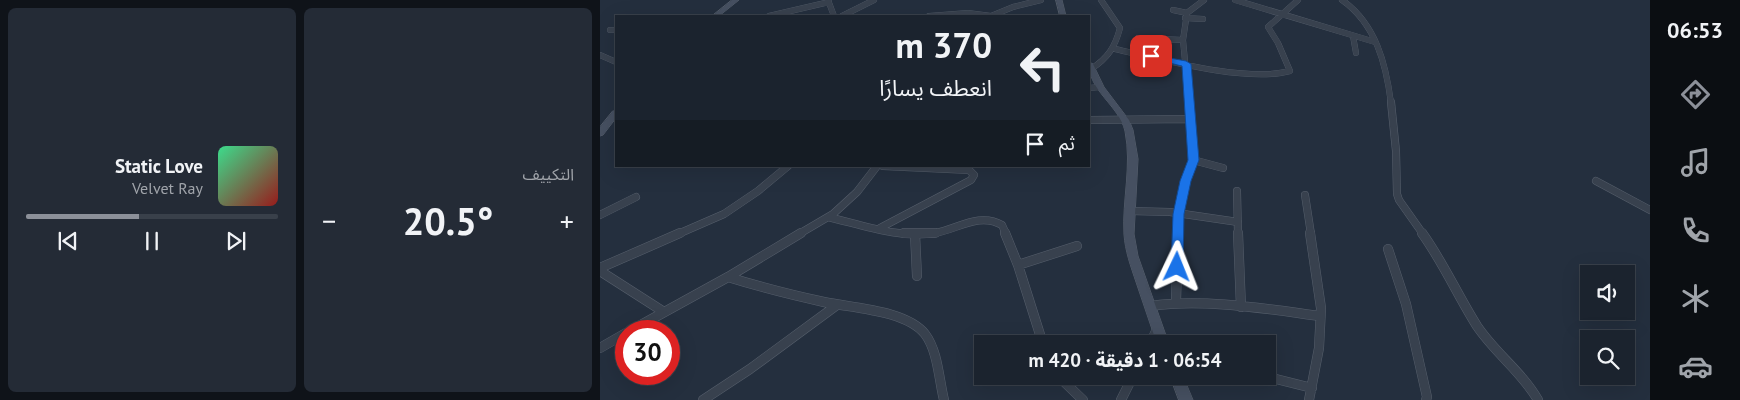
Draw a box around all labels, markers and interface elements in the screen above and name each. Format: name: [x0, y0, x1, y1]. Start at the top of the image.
text: 06:53: [1667, 16, 1723, 44]
text: 370 m: [895, 22, 992, 68]
icon: left: [1010, 35, 1075, 100]
pin: [1130, 35, 1172, 77]
icon: arrive: [1137, 42, 1165, 70]
text: انعطف يسارًا: [879, 74, 992, 102]
icon: directions: [1678, 77, 1713, 112]
icon: arrive: [1021, 130, 1049, 158]
text: ثم: [1059, 131, 1075, 155]
icon: music: [1678, 145, 1713, 180]
text: Static Love: [115, 154, 203, 178]
text: التكييف: [522, 164, 574, 184]
text: Velvet Ray: [132, 178, 203, 198]
text: 20.5°: [403, 196, 493, 245]
text: −: [322, 202, 336, 239]
text: +: [560, 202, 574, 239]
icon: phone: [1678, 213, 1713, 248]
icon: previous: [54, 227, 82, 255]
icon: pause: [138, 227, 166, 255]
icon: next: [222, 227, 250, 255]
position arrow: [1150, 240, 1202, 292]
map controls: [1580, 265, 1635, 385]
button: sound: [1580, 265, 1635, 320]
icon: climate: [1678, 281, 1713, 316]
speed limit sign: 30: [615, 320, 680, 385]
button: search: [1580, 330, 1635, 385]
text: 06:54 · 1 دقيقة · 420 m: [1029, 348, 1221, 372]
icon: car: [1678, 349, 1713, 384]

